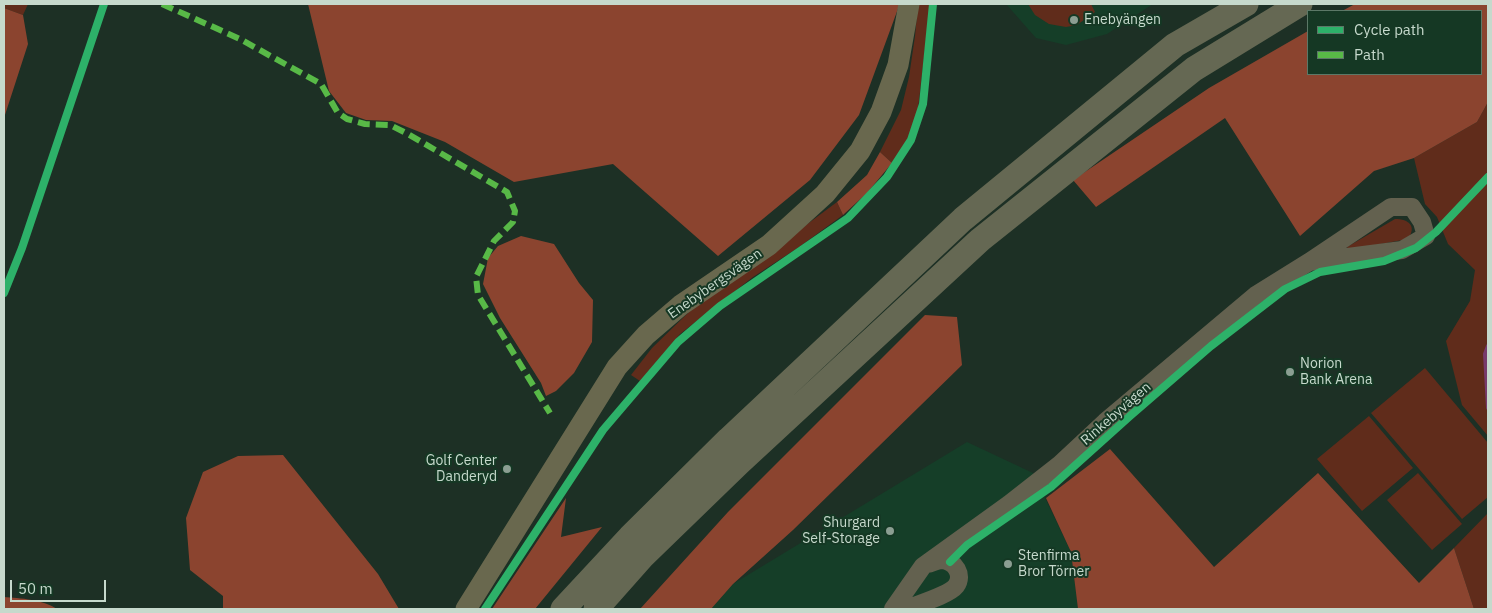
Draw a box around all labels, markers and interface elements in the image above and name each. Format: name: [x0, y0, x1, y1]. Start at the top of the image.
legend: [1307, 10, 1482, 75]
place label: Enebyängen: [1084, 12, 1161, 28]
marker: Enebyängen: [1068, 14, 1080, 26]
text: Cycle path: [1354, 20, 1425, 39]
text: Path: [1354, 45, 1385, 64]
street label: Enebybergsvägen: [665, 245, 765, 323]
place label: Norion Bank Arena: [1300, 356, 1372, 388]
marker: Norion Bank Arena: [1284, 366, 1296, 378]
street label: Rinkebyvägen: [1077, 379, 1155, 449]
place label: Golf Center Danderyd: [426, 453, 497, 486]
marker: Golf Center Danderyd: [501, 463, 513, 475]
place label: Shurgard Self-Storage: [802, 515, 880, 548]
marker: Shurgard Self-Storage: [884, 525, 896, 537]
place label: Stenfirma Bror Törner: [1018, 548, 1089, 580]
marker: Stenfirma Bror Törner: [1002, 558, 1014, 570]
scale bar: [12, 570, 109, 602]
text: 50 m: [18, 579, 53, 598]

